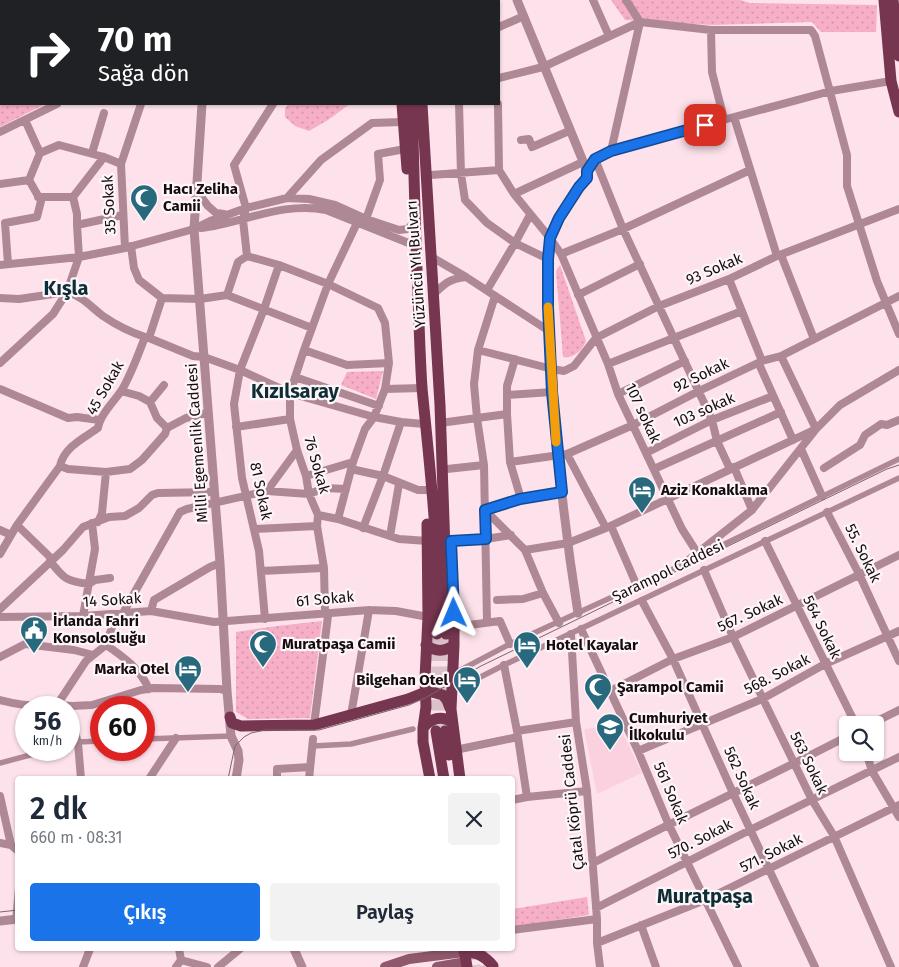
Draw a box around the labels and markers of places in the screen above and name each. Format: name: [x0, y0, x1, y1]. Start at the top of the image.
pin: [684, 104, 726, 146]
place label: Hacı Zeliha Camii: [163, 180, 238, 215]
mosque icon: Hacı Zeliha Camii: [129, 183, 159, 222]
hotel icon: Aziz Konaklama: [627, 475, 657, 514]
place label: Aziz Konaklama: [660, 481, 768, 499]
place label: İrlanda Fahri Konsolosluğu: [53, 612, 146, 647]
public building icon: İrlanda Fahri Konsolosluğu: [19, 615, 49, 654]
mosque icon: Muratpaşa Camii: [248, 629, 278, 668]
hotel icon: Hotel Kayalar: [512, 630, 542, 669]
place label: Muratpaşa Camii: [282, 635, 395, 654]
place label: Hotel Kayalar: [546, 636, 639, 654]
hotel icon: Marka Otel: [173, 654, 203, 693]
place label: Marka Otel: [95, 660, 170, 678]
hotel icon: Bilgehan Otel: [452, 665, 482, 704]
place label: Bilgehan Otel: [356, 671, 449, 689]
mosque icon: Şarampol Camii: [583, 672, 613, 711]
place label: Şarampol Camii: [617, 678, 724, 697]
place label: Cumhuriyet İlkokulu: [629, 709, 708, 744]
school or university icon: Cumhuriyet İlkokulu: [595, 712, 625, 751]

